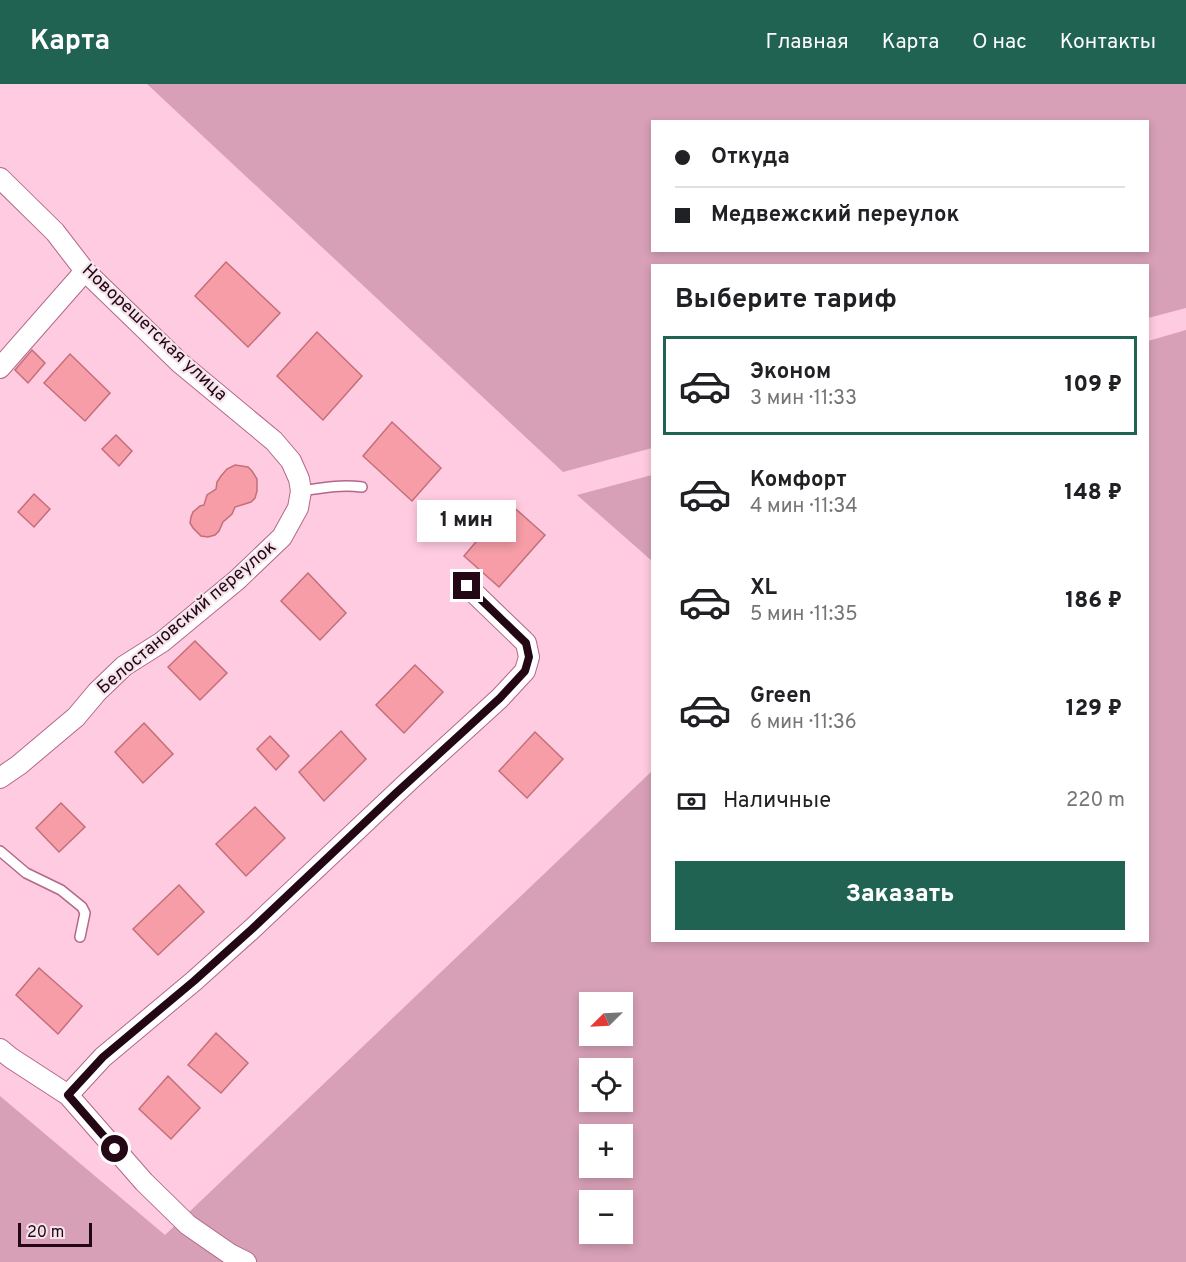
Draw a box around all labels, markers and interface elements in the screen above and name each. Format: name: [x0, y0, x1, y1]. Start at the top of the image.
text: Карта: [30, 24, 110, 60]
text: Главная: [765, 29, 849, 56]
text: Карта: [882, 29, 939, 56]
text: О нас: [972, 29, 1027, 56]
text: Контакты: [1060, 29, 1156, 56]
text: Откуда: [711, 144, 790, 171]
text: Медвежский переулок: [711, 202, 960, 229]
street label: Новорешетская улица: [76, 260, 232, 406]
text: Выберите тариф: [675, 283, 897, 317]
icon: car: [678, 359, 732, 413]
text: Эконом: [750, 359, 831, 386]
text: 109 ₽: [1065, 372, 1122, 399]
text: 3 мин · 11:33: [750, 386, 857, 412]
icon: car: [678, 467, 732, 521]
text: Комфорт: [750, 467, 847, 494]
text: 148 ₽: [1064, 480, 1122, 507]
text: 4 мин · 11:34: [750, 494, 858, 520]
callout: 1 мин: [418, 499, 516, 541]
text: 1 мин: [440, 508, 493, 534]
street label: Белостановский переулок: [93, 536, 281, 700]
route end: [453, 572, 480, 599]
icon: car: [678, 575, 732, 629]
text: XL: [750, 575, 777, 602]
text: 186 ₽: [1065, 588, 1122, 615]
text: 5 мин · 11:35: [750, 602, 858, 628]
icon: car: [678, 683, 732, 737]
text: Green: [750, 683, 812, 710]
text: 129 ₽: [1066, 696, 1122, 723]
text: 6 мин · 11:36: [750, 710, 857, 736]
icon: cash: [675, 785, 708, 818]
text: Наличные: [723, 788, 831, 815]
text: 220 m: [1066, 788, 1125, 814]
button: Заказать: [675, 861, 1125, 930]
north arrow: [579, 992, 633, 1046]
map controls: [579, 992, 633, 1244]
button: locate: [579, 1058, 633, 1112]
button: +: [579, 1124, 633, 1178]
route start: [101, 1135, 128, 1162]
button: −: [579, 1190, 633, 1244]
scale bar: [18, 1220, 92, 1248]
text: 20 m: [27, 1223, 64, 1243]

